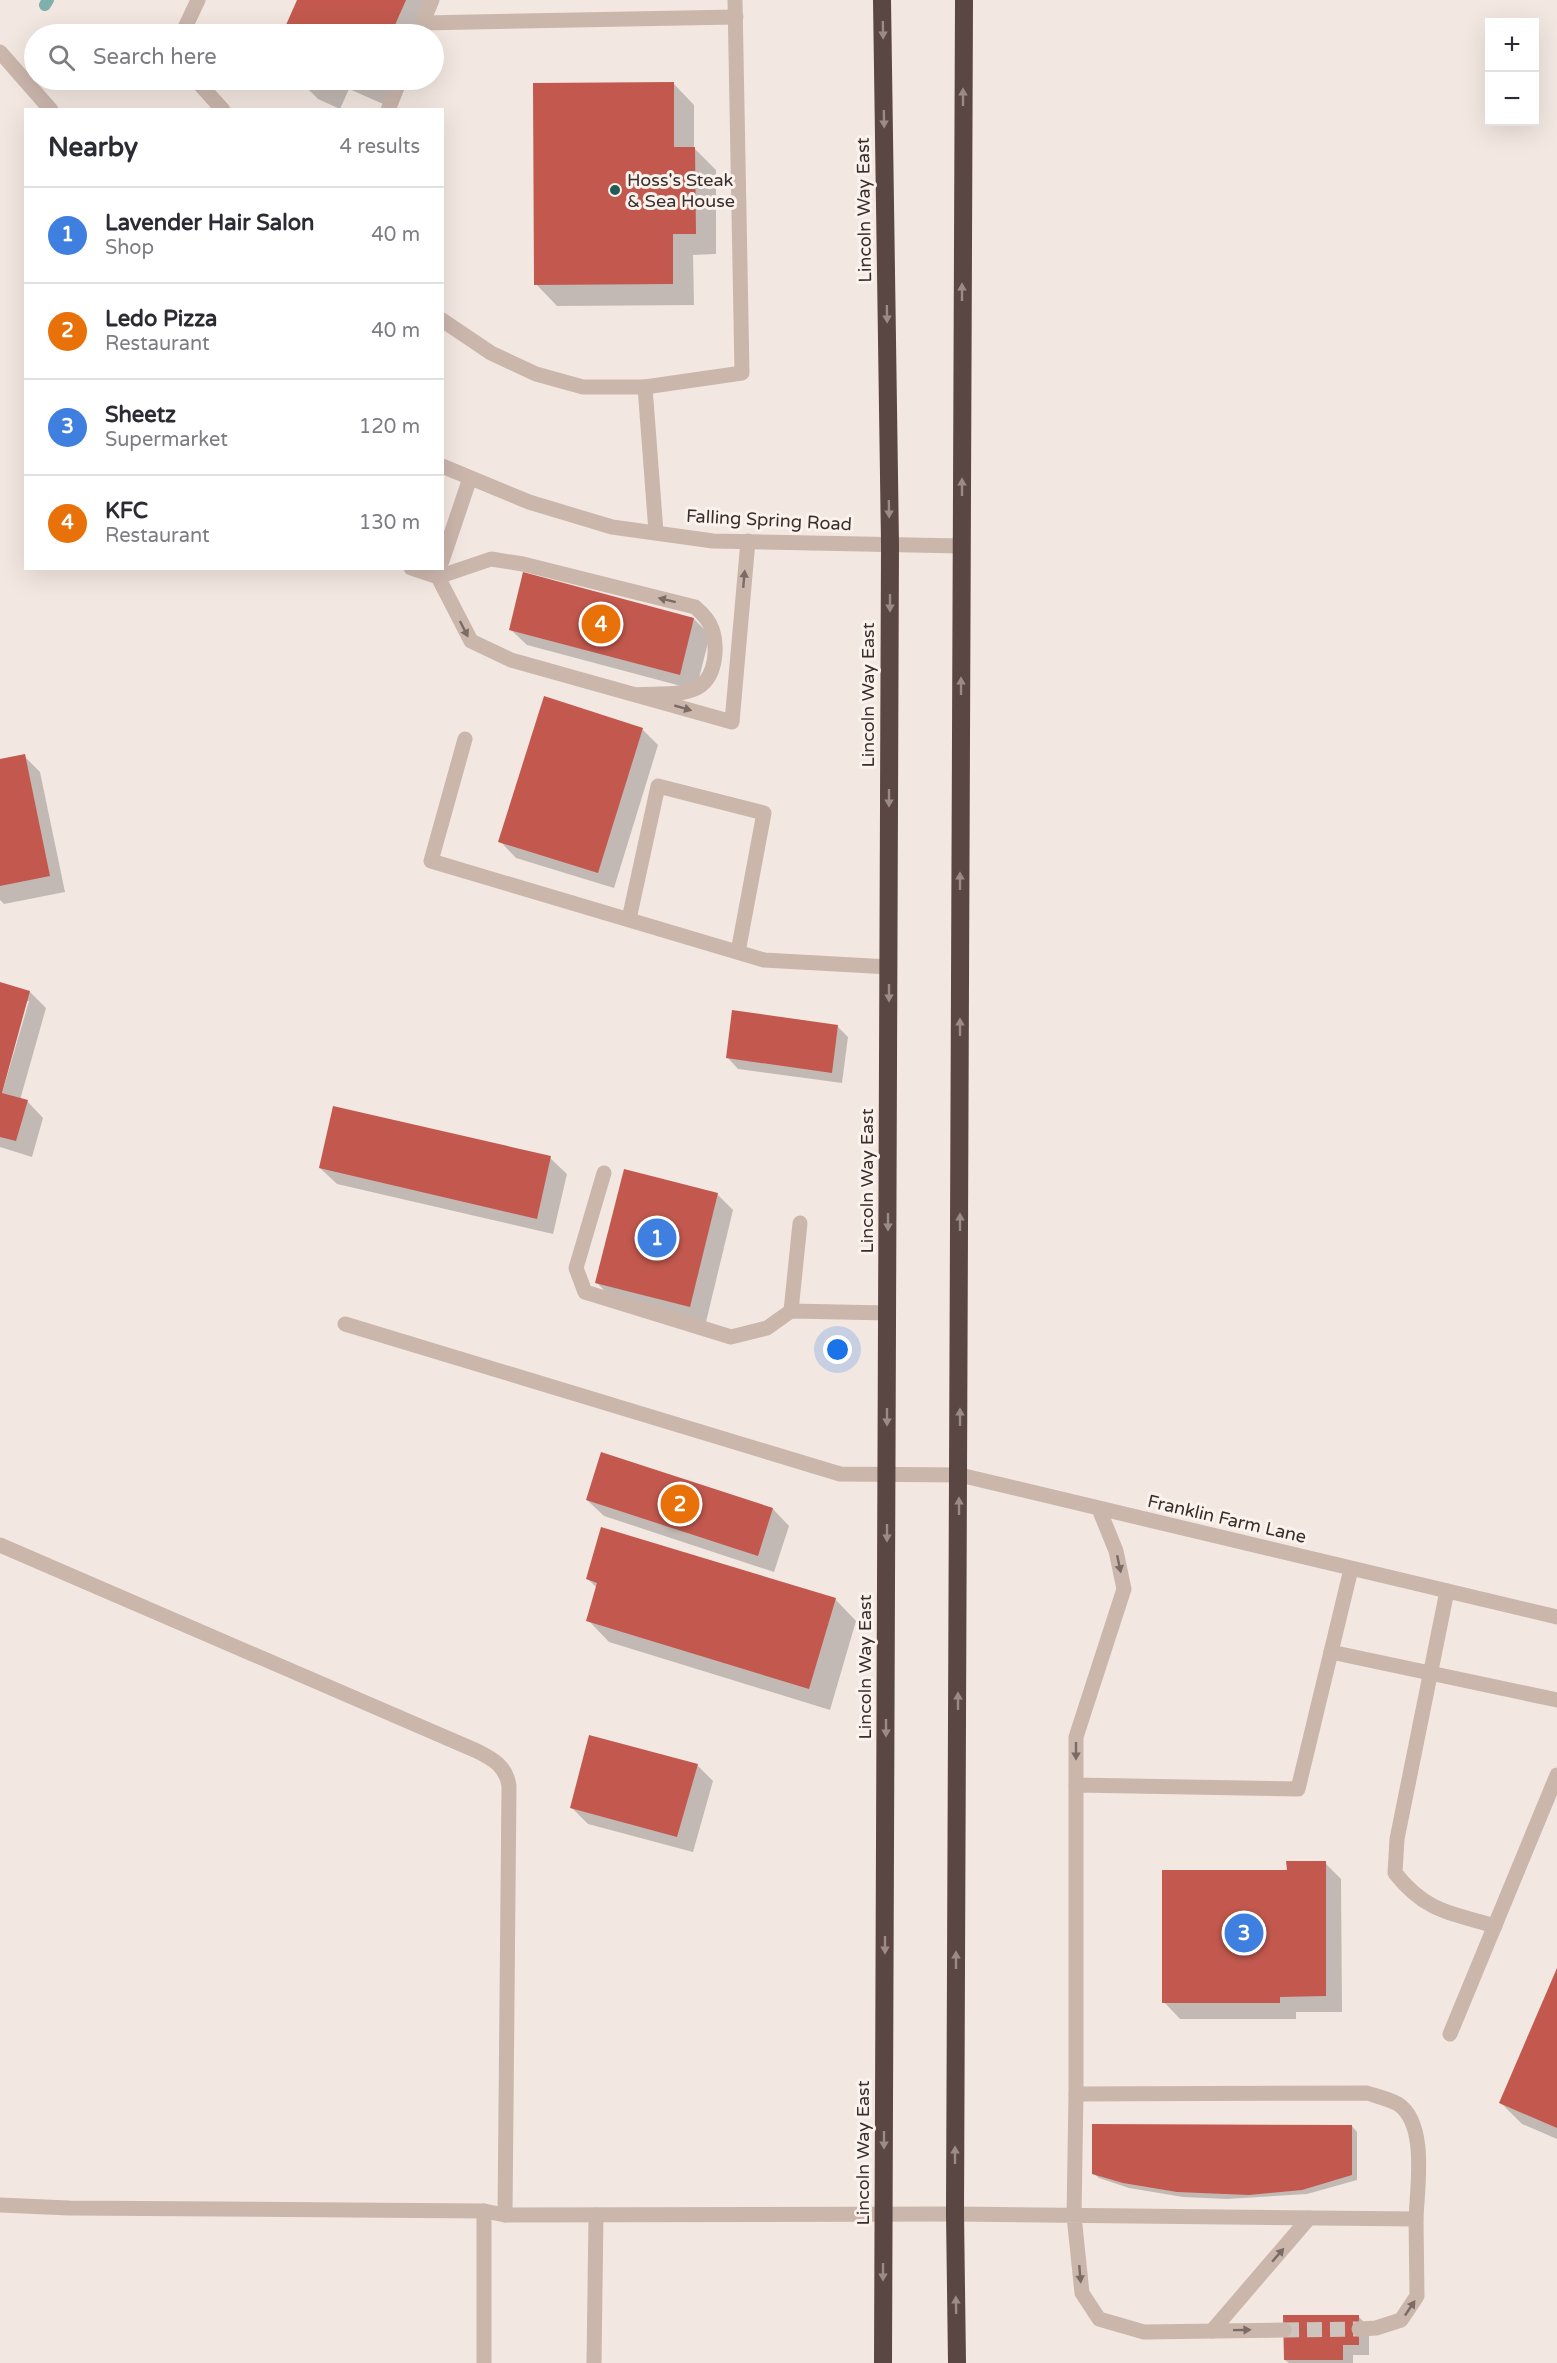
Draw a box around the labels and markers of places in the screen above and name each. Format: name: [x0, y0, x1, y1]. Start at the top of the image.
place label: Hoss's Steak & Sea House: [627, 169, 735, 212]
marker: Hoss's Steak & Sea House: [608, 183, 622, 197]
pin: 4: [582, 602, 620, 646]
pin: 1: [638, 1216, 676, 1260]
pin: 2: [660, 1482, 700, 1526]
pin: 3: [1224, 1910, 1264, 1956]

